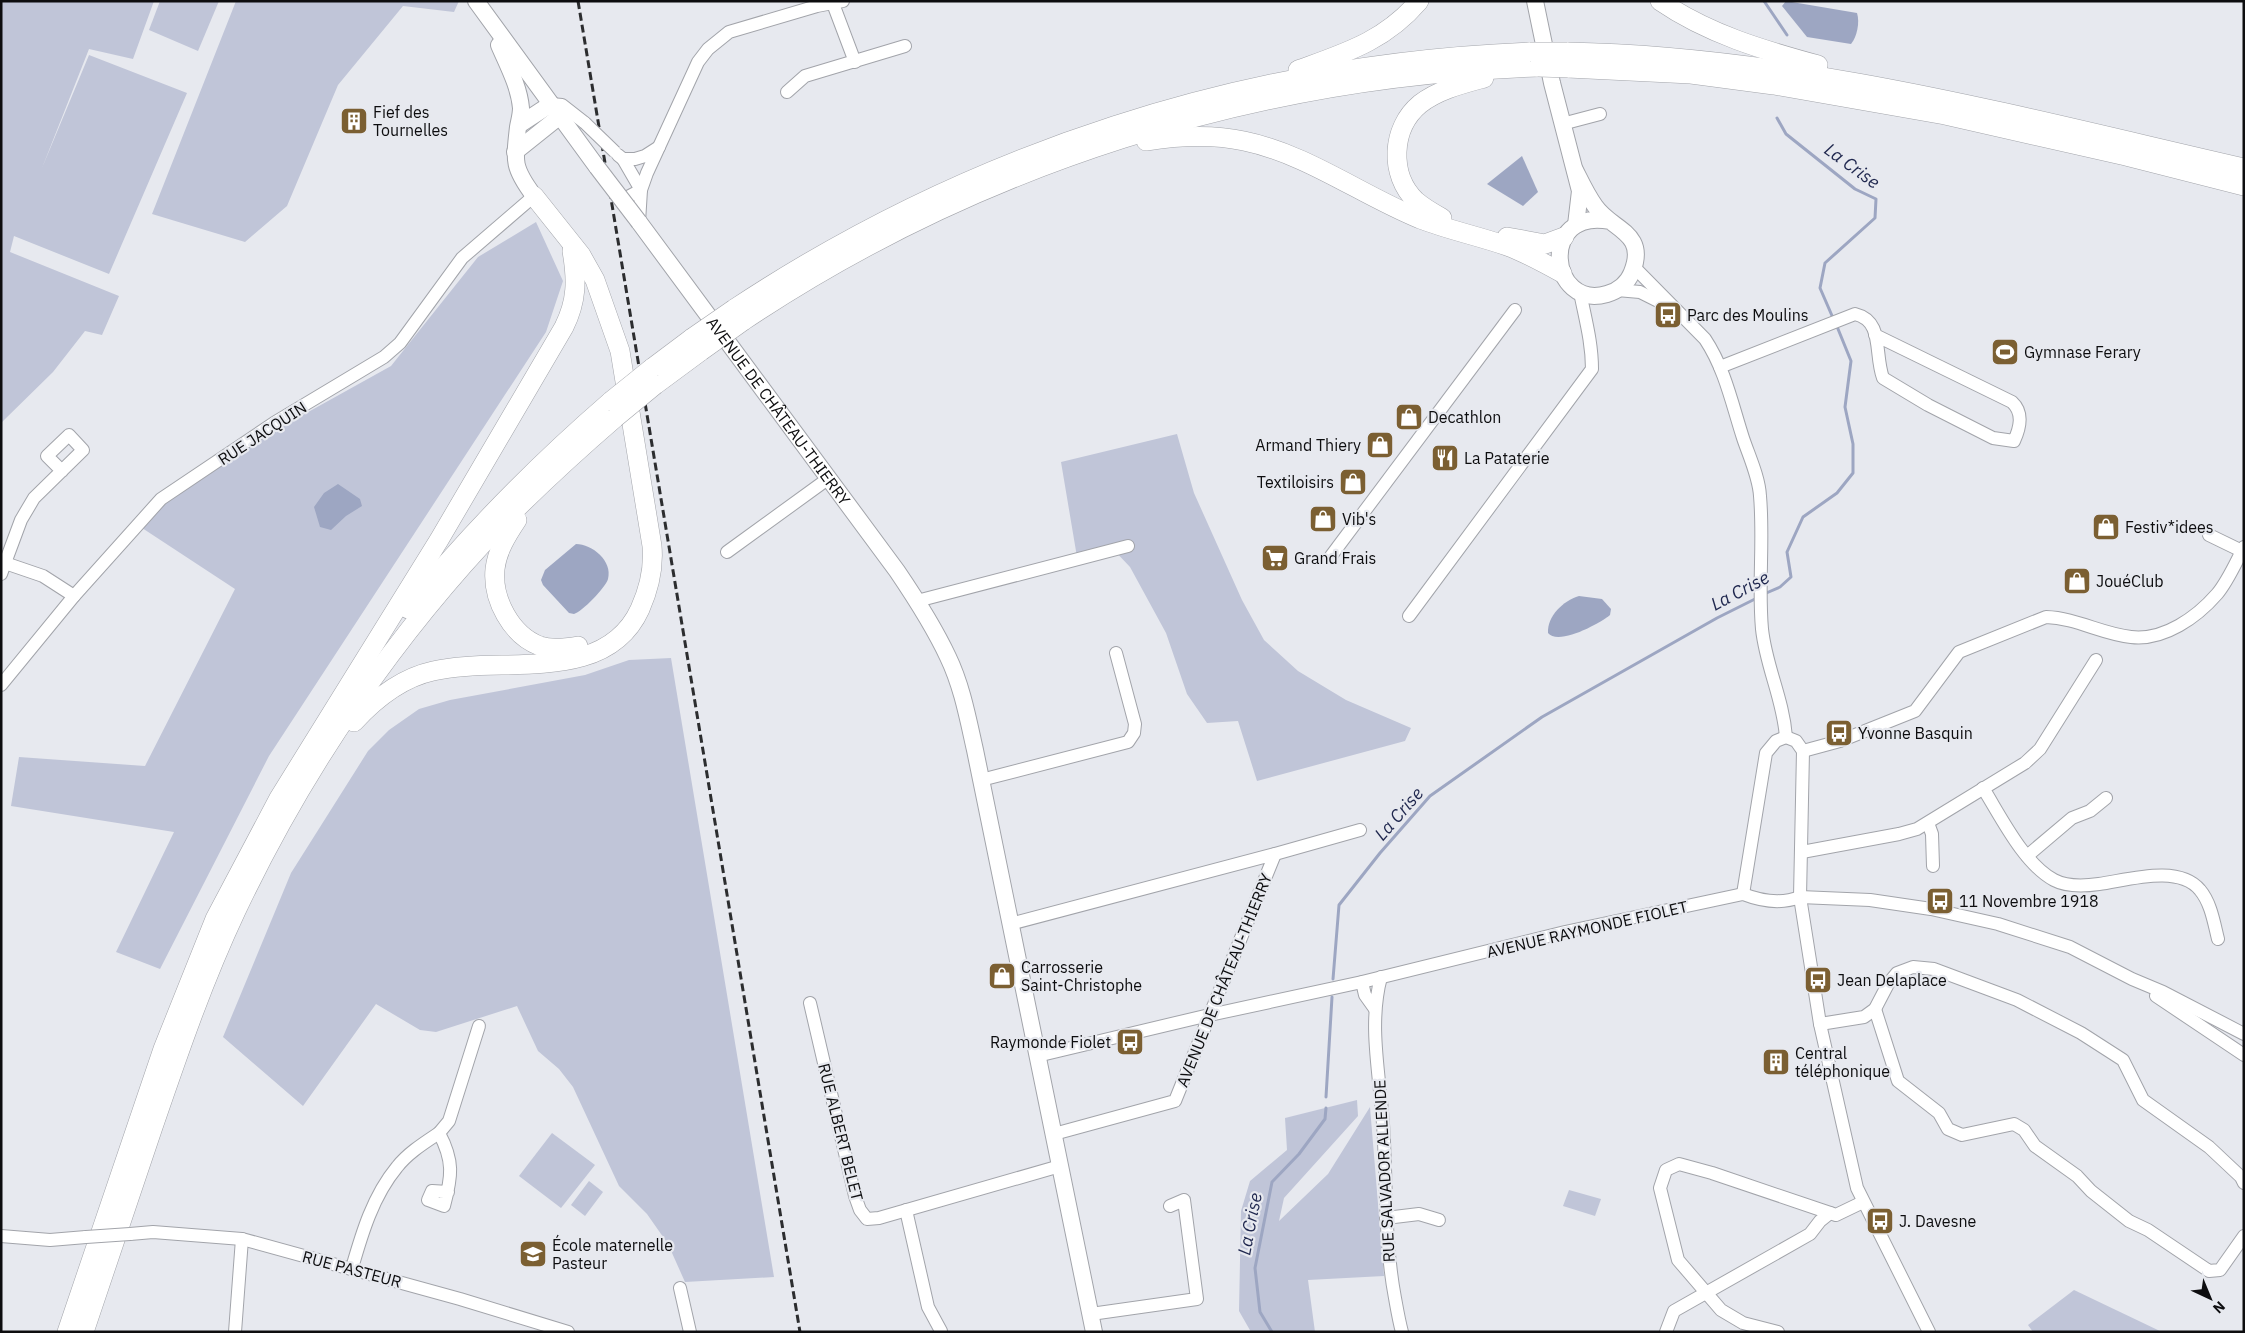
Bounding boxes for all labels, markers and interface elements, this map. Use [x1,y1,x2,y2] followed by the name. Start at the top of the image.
[373,102,448,140] place label: Fief des Tournelles
[339,106,369,136] building icon: Fief des Tournelles
[1820,138,1885,193] water label: La Crise
[1653,300,1683,330] bus stop icon: Parc des Moulins
[1687,305,1809,325] place label: Parc des Moulins
[703,313,855,509] street label: AVENUE DE CHÂTEAU-THIERRY
[1990,337,2020,367] sports icon: Gymnase Ferary
[2024,342,2141,362] place label: Gymnase Ferary
[214,397,310,469] street label: RUE JACQUIN
[1394,402,1424,432] shop icon: Decathlon
[1428,407,1501,427] place label: Decathlon
[1365,430,1395,460] shop icon: Armand Thiery
[1255,435,1361,455] place label: Armand Thiery
[1430,443,1460,473] restaurant icon: La Pataterie
[1464,448,1550,468] place label: La Pataterie
[1338,467,1368,497] shop icon: Textiloisirs
[1257,472,1334,492] place label: Textiloisirs
[1308,504,1338,534] shop icon: Vib's
[1342,509,1376,529] place label: Vib's
[2091,512,2121,542] shop icon: Festiv*idees
[2125,517,2214,537] place label: Festiv*idees
[1260,543,1290,573] supermarket icon: Grand Frais
[1294,548,1376,568] place label: Grand Frais
[1707,566,1773,616] water label: La Crise
[2062,566,2092,596] shop icon: JouéClub
[2096,571,2164,591] place label: JouéClub
[1824,718,1854,748] bus stop icon: Yvonne Basquin
[1858,723,1973,743] place label: Yvonne Basquin
[1369,782,1428,845] water label: La Crise
[1172,870,1276,1090] street label: AVENUE DE CHÂTEAU-THIERRY
[1925,886,1955,916] bus stop icon: 11 Novembre 1918
[1959,891,2099,911] place label: 11 Novembre 1918
[1485,896,1689,962] street label: AVENUE RAYMONDE FIOLET
[1021,957,1142,995] place label: Carrosserie Saint-Christophe
[987,961,1017,991] shop icon: Carrosserie Saint-Christophe
[1803,965,1833,995] bus stop icon: Jean Delaplace
[1837,970,1947,990] place label: Jean Delaplace
[1115,1027,1145,1057] bus stop icon: Raymonde Fiolet
[990,1032,1111,1052] place label: Raymonde Fiolet
[1795,1043,1890,1081] place label: Central téléphonique
[1761,1047,1791,1077] building icon: Central téléphonique
[814,1061,868,1203] street label: RUE ALBERT BELET
[1369,1079,1399,1263] street label: RUE SALVADOR ALLENDE
[1232,1191,1267,1257] water label: La Crise
[1865,1206,1895,1236] bus stop icon: J. Davesne
[1899,1211,1977,1231] place label: J. Davesne
[552,1234,673,1273] place label: École maternelle Pasteur
[518,1239,548,1269] school or university icon: École maternelle Pasteur
[300,1246,404,1292] street label: RUE PASTEUR
[2185,1273,2235,1323] north arrow
[2209,1297,2229,1317] text: N

